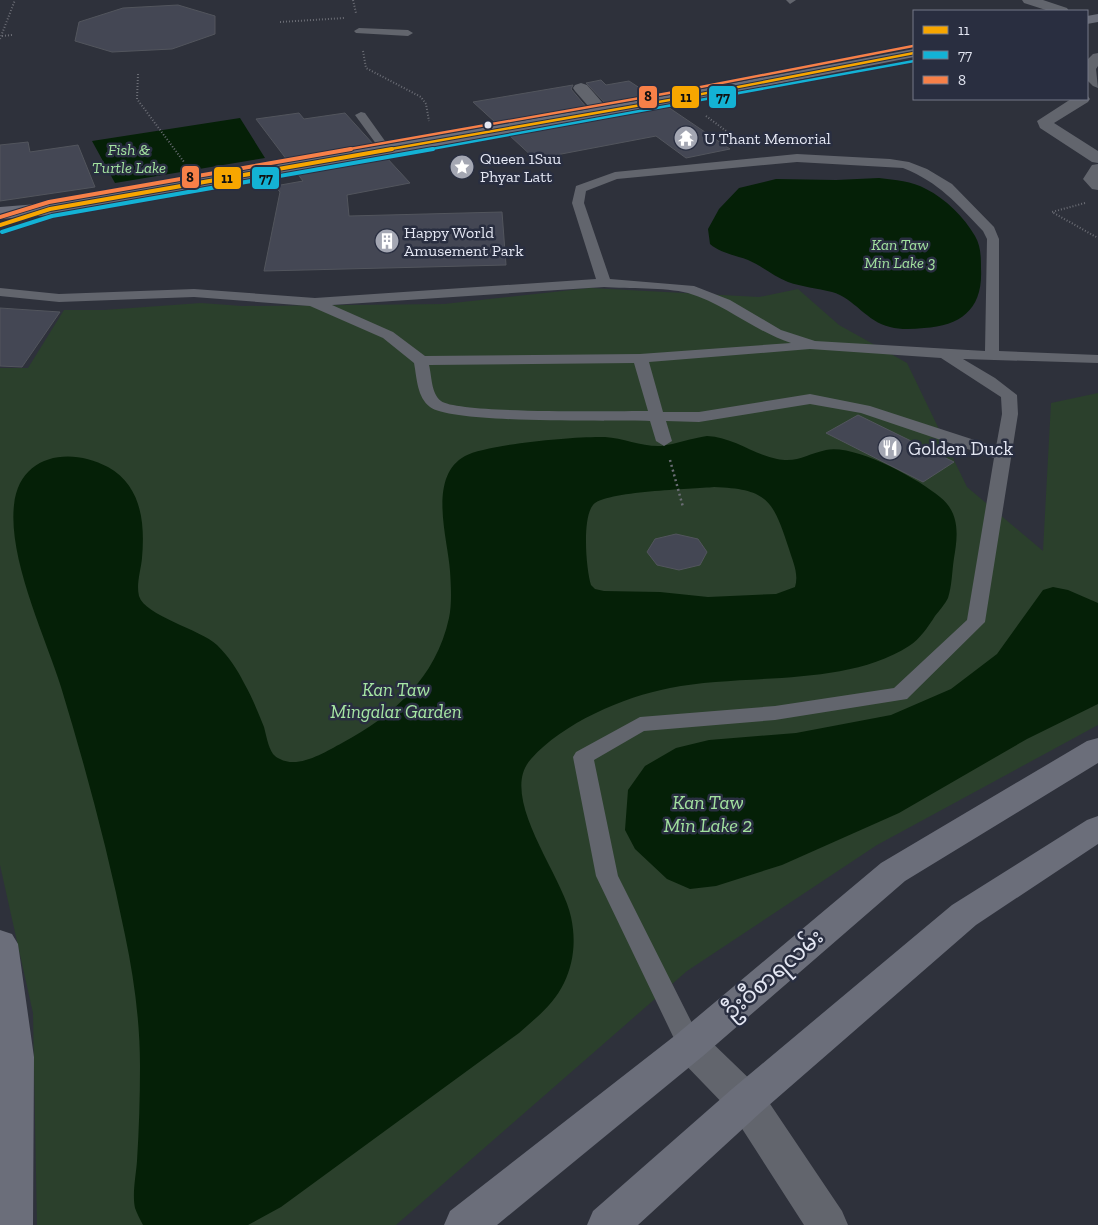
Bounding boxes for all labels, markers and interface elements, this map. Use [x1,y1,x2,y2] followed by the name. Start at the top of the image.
[913,10,1088,100] legend
[958,21,970,39] text: 11
[958,46,972,64] text: 77
[958,71,966,89] text: 8
[638,85,658,109] line badge: 8
[671,85,700,109] line badge: 11
[708,85,737,109] line badge: 77
[644,88,652,105] text: 8
[680,89,692,106] text: 11
[716,89,730,106] text: 77
[483,120,493,130] unlabelled marker
[673,125,699,151] temple icon: U Thant Memorial
[704,129,831,148] place label: U Thant Memorial
[92,140,166,177] water label: Fish & Turtle Lake
[480,149,561,186] place label: Queen 1Suu Phyar Latt
[449,154,475,180] place icon: Queen 1Suu Phyar Latt
[181,165,200,189] line badge: 8
[213,166,242,190] line badge: 11
[251,166,280,190] line badge: 77
[186,169,194,186] text: 8
[221,170,233,187] text: 11
[259,170,273,187] text: 77
[404,223,524,260] place label: Happy World Amusement Park
[374,228,400,254] building icon: Happy World Amusement Park
[864,235,936,272] water label: Kan Taw Min Lake 3
[877,435,903,461] restaurant icon: Golden Duck
[908,437,1013,460] place label: Golden Duck
[330,678,462,723] park label: Kan Taw Mingalar Garden
[663,790,753,837] water label: Kan Taw Min Lake 2
[716,922,831,1028] street label: ဦးဝီစာရလမ်း

